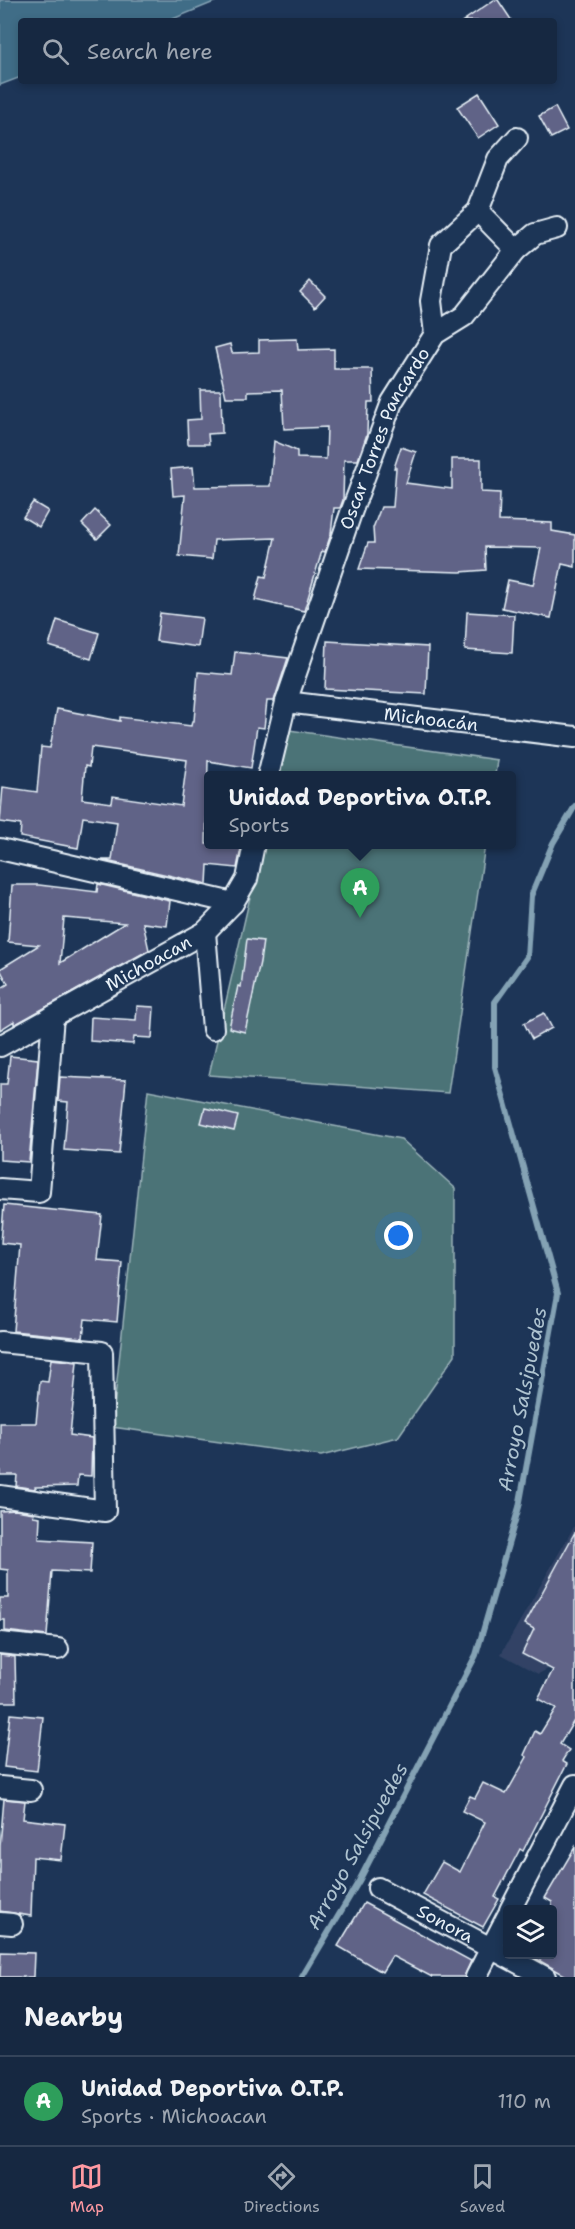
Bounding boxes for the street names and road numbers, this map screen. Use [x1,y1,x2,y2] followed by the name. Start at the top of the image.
[334,343,435,533] street label: Oscar Torres Pancardo
[382,702,479,737] street label: Michoacán
[101,930,196,997] street label: Michoacan
[413,1899,478,1949] street label: Sonora

